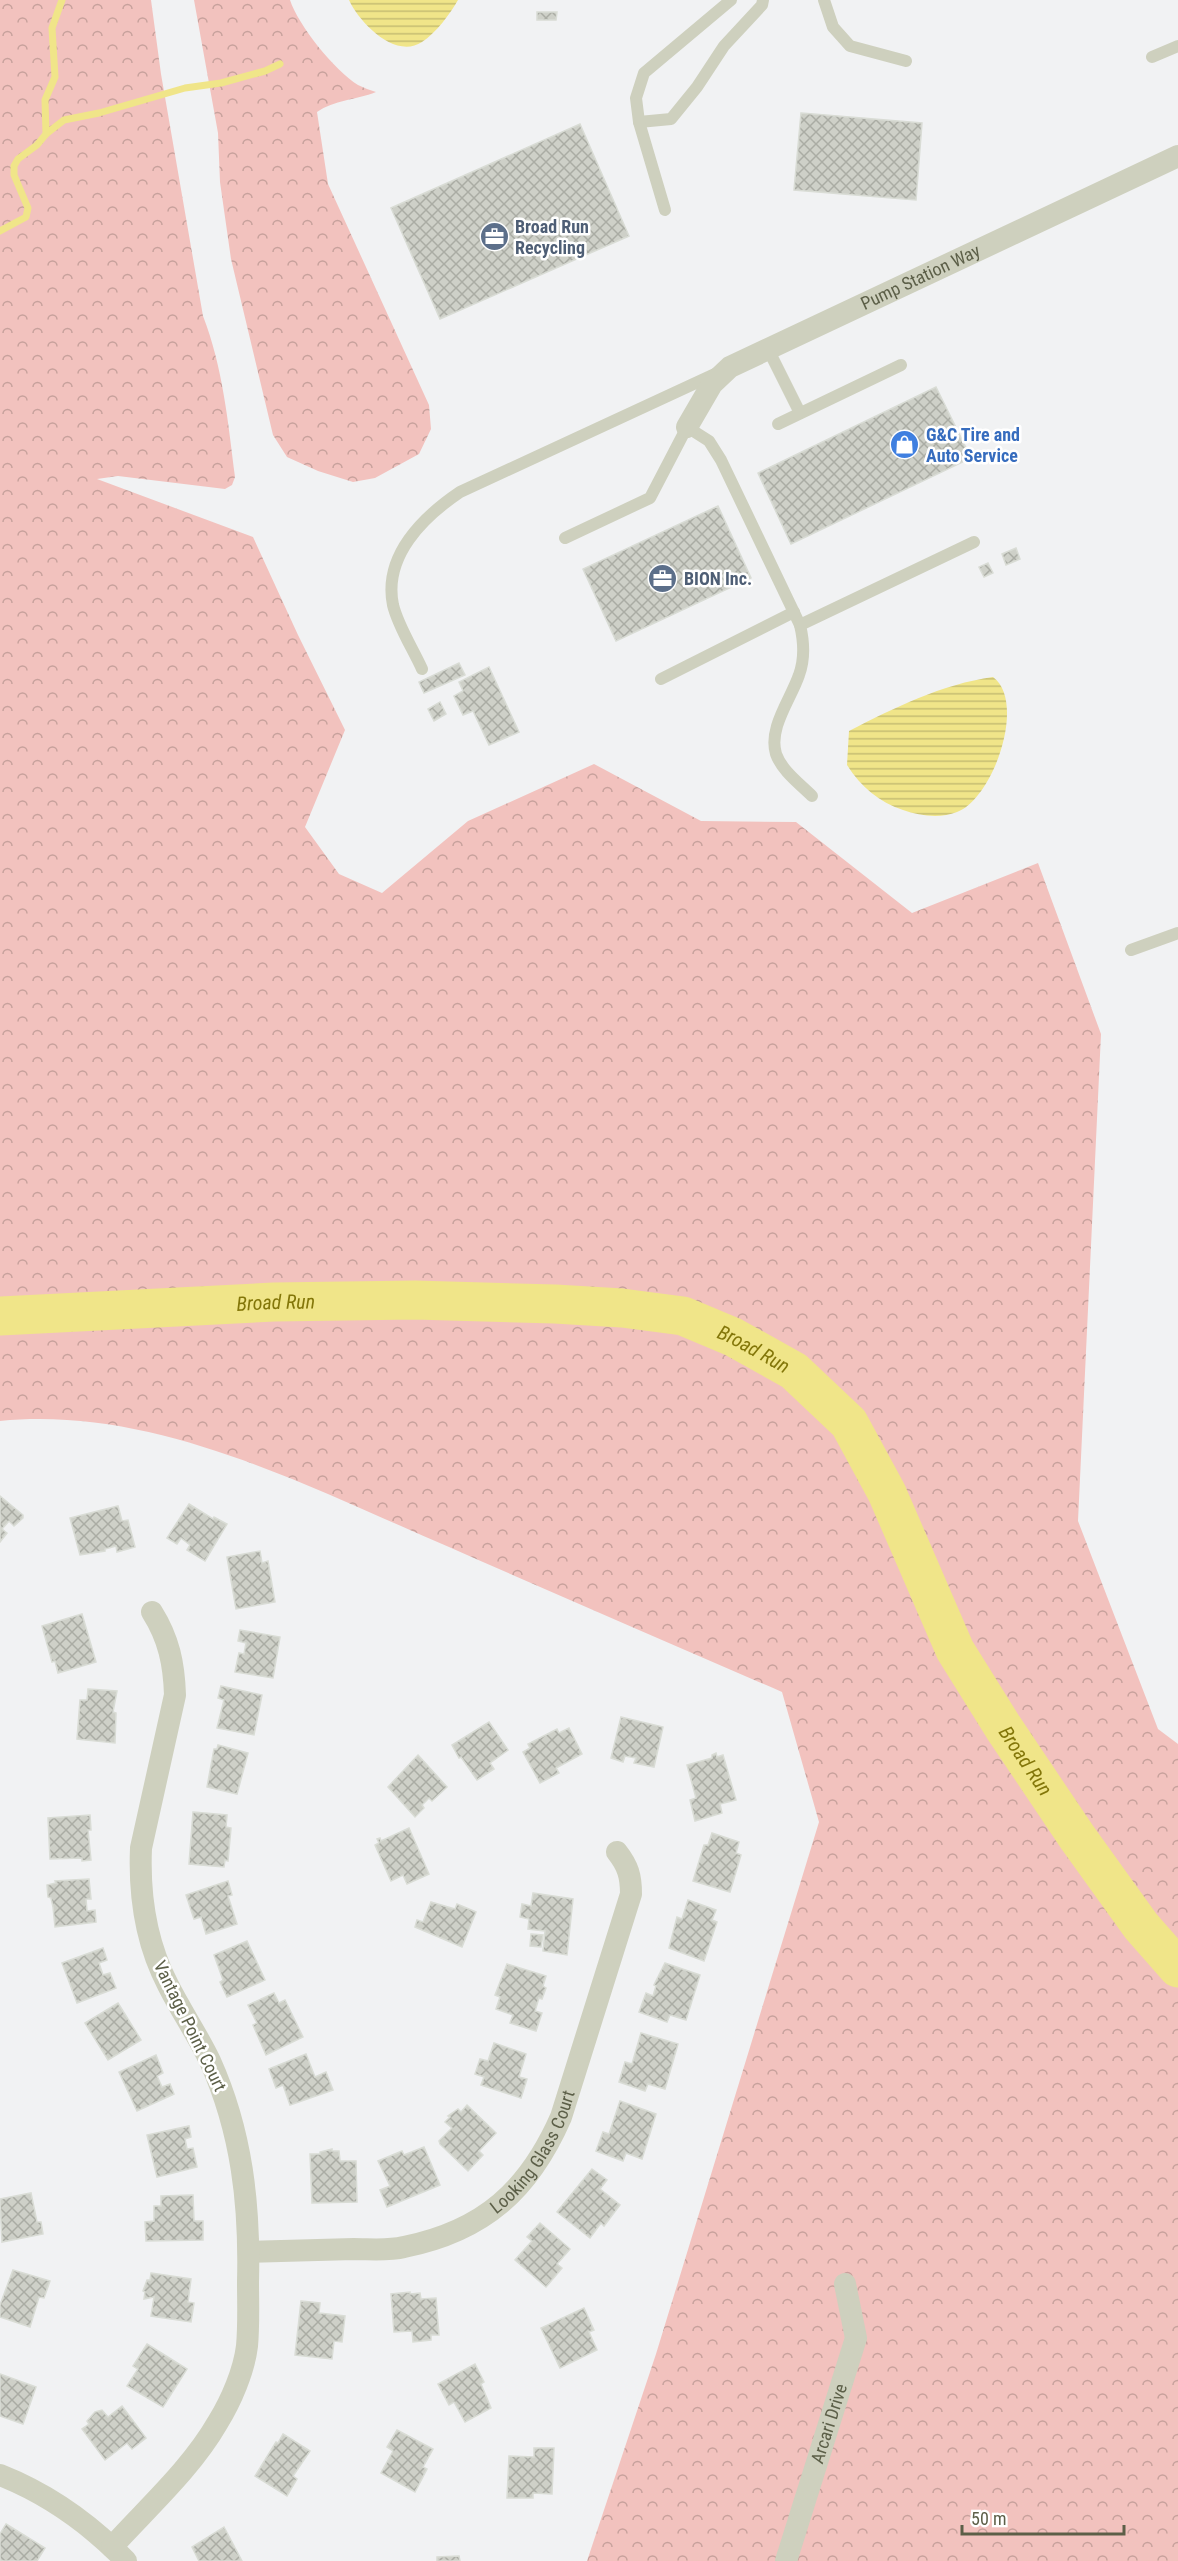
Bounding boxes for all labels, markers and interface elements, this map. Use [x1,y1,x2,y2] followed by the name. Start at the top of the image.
[515,216,589,258] place label: Broad Run Recycling
[478,221,510,253] office icon: Broad Run Recycling
[857,240,984,314] street label: Pump Station Way
[926,424,1020,466] place label: G&C Tire and Auto Service
[889,429,921,461] shop icon: G&C Tire and Auto Service
[647,563,679,595] office icon: BION Inc.
[684,568,752,589] place label: BION Inc.
[236,1289,315,1316] water label: Broad Run
[714,1320,794,1378] water label: Broad Run
[994,1721,1058,1800] water label: Broad Run
[150,1957,231,2095] street label: Vantage Point Court
[486,2088,579,2218] street label: Looking Glass Court
[806,2381,851,2466] street label: Arcari Drive
[962,2498,1124,2536] scale bar
[971,2508,1006,2529] text: 50 m

